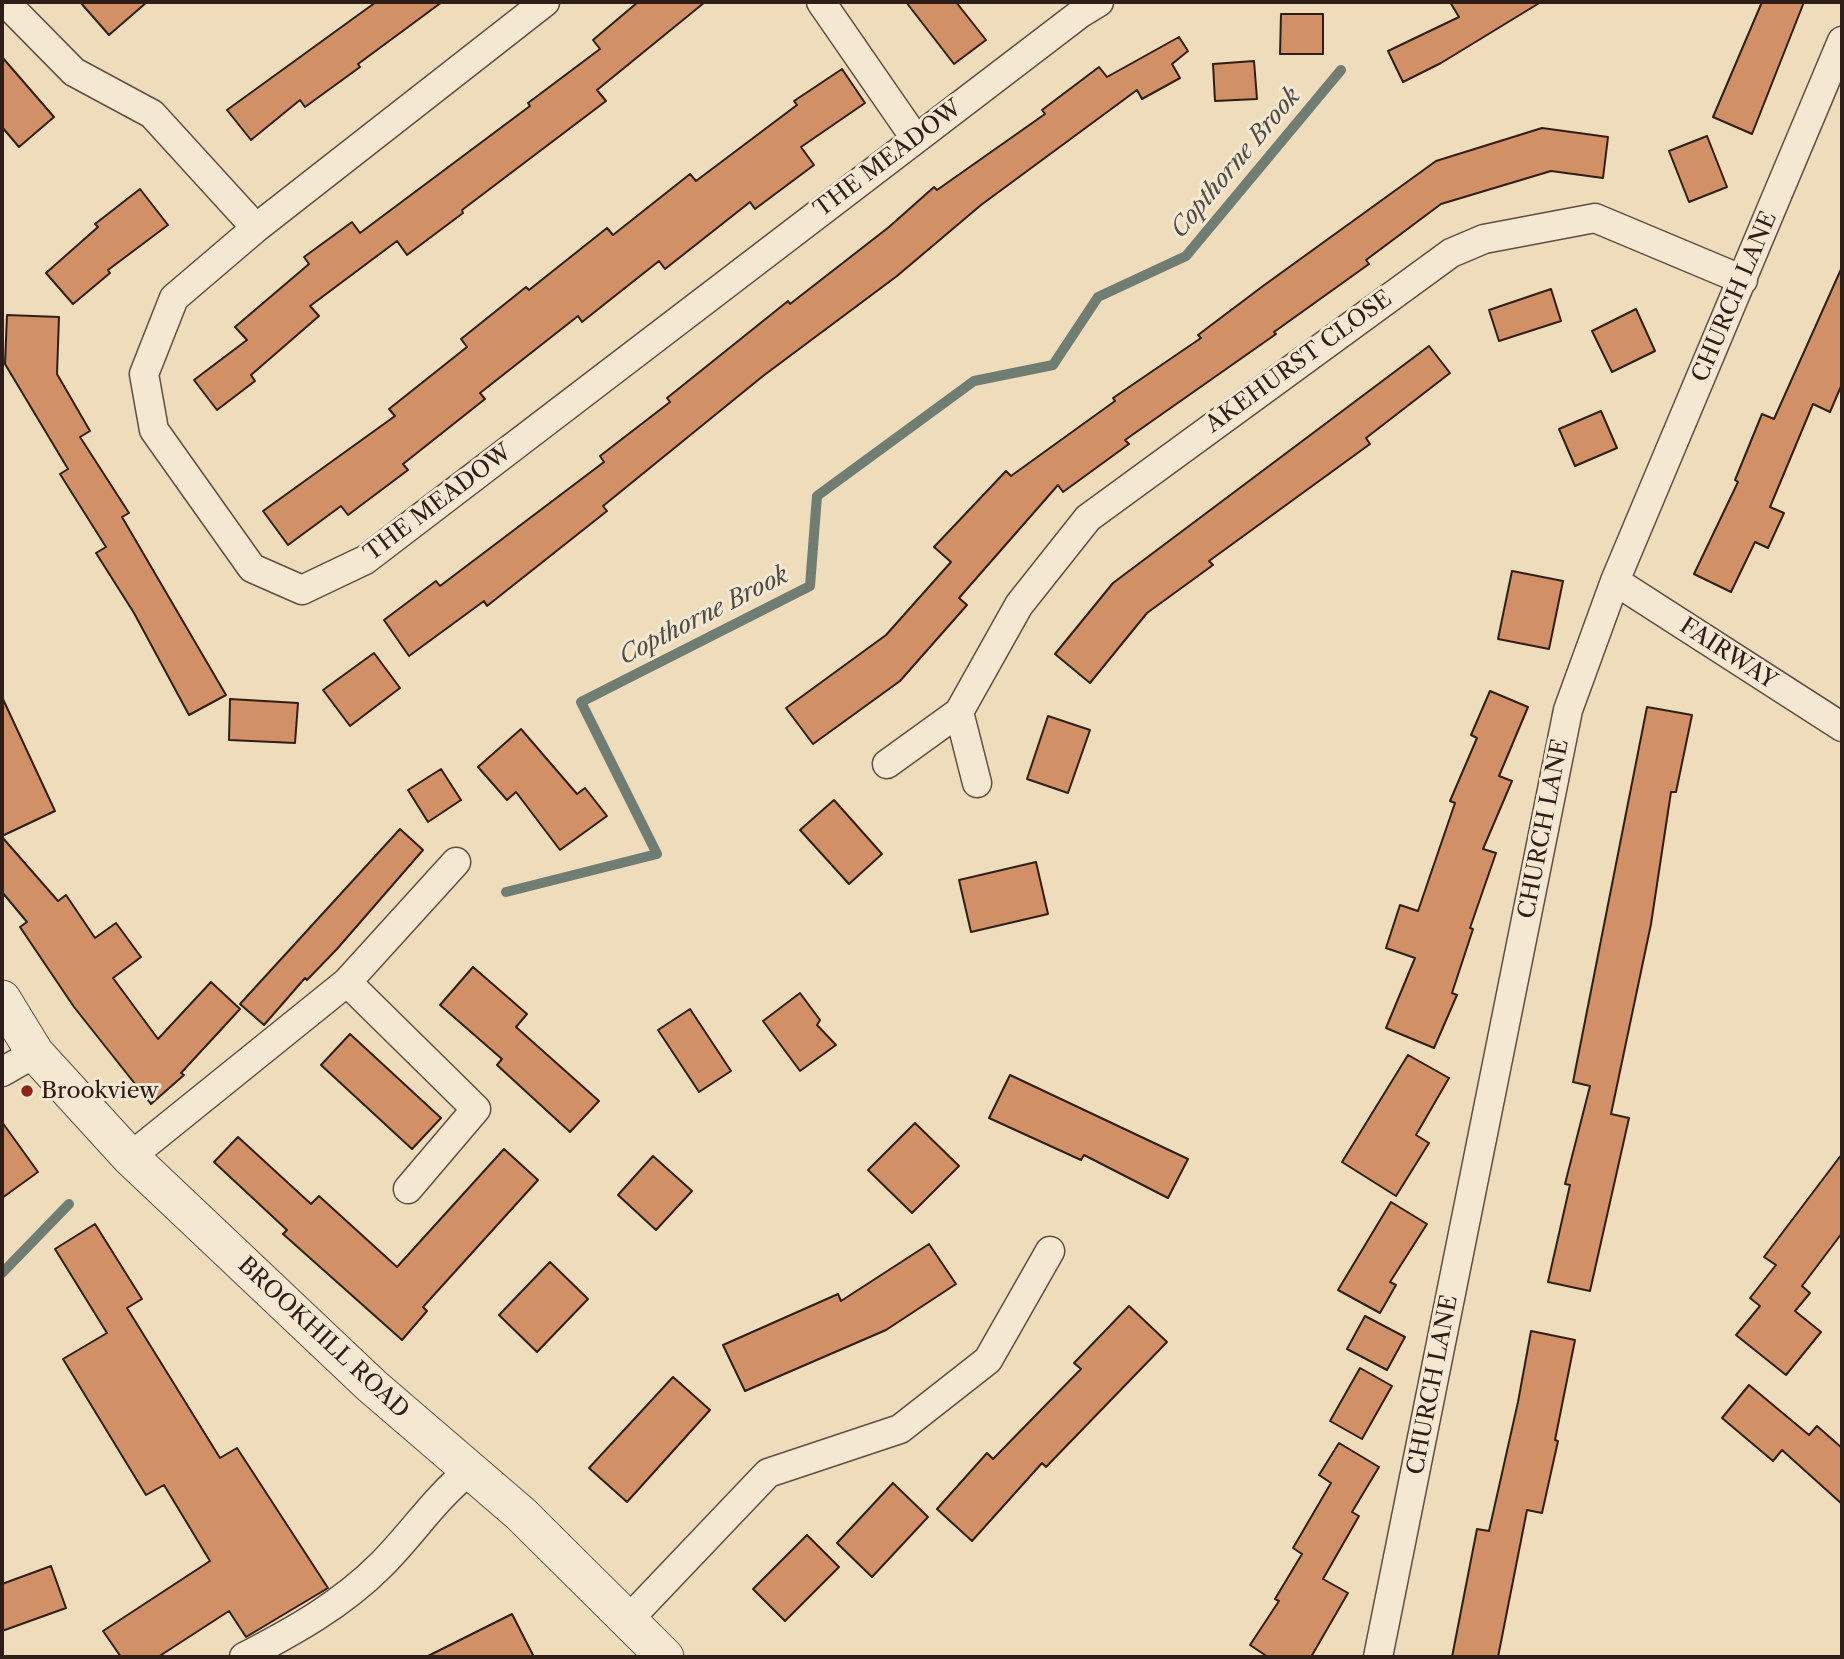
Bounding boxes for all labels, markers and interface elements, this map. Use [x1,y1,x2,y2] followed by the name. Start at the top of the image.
[1165,82,1307,244] water label: Copthorne Brook
[809,95,967,223] street label: THE MEADOW
[1687,208,1783,386] street label: CHURCH LANE
[1200,285,1398,439] street label: AKEHURST CLOSE
[359,439,517,567] street label: THE MEADOW
[615,561,793,671] water label: Copthorne Brook
[1674,612,1782,696] street label: FAIRWAY
[1513,737,1575,921] street label: CHURCH LANE
[41,1077,158,1105] place label: Brookview
[19,1083,35,1099] marker: Brookview
[232,1252,414,1424] street label: BROOKHILL ROAD
[1402,1293,1464,1477] street label: CHURCH LANE

